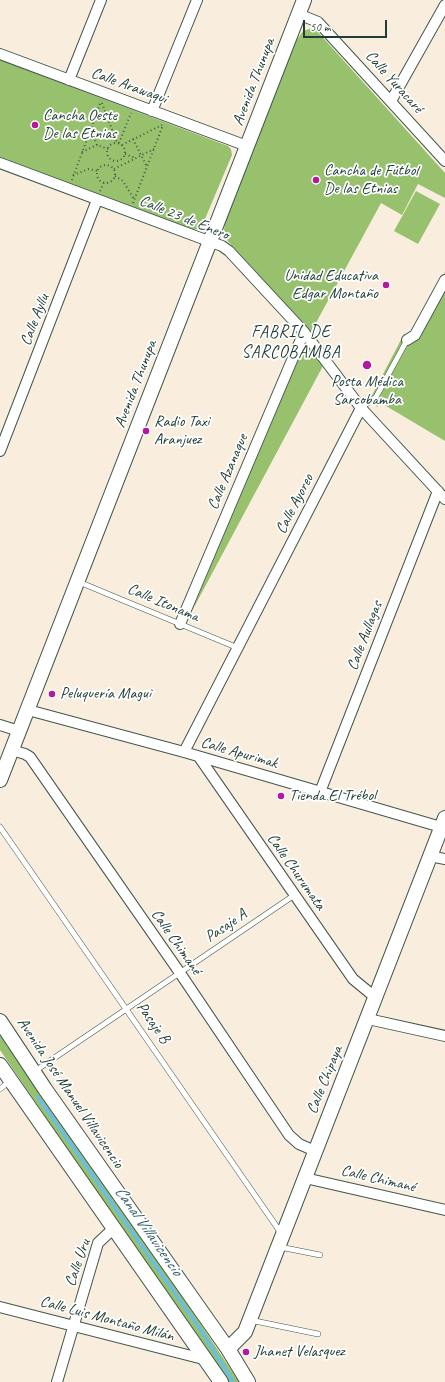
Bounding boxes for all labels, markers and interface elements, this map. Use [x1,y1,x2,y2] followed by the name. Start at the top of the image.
[305,12,389,38] scale bar
[310,19,330,35] text: 50 m
[229,36,279,128] street label: Avenida Thunupa
[361,47,427,117] street label: Calle Yuracaré
[89,63,169,109] street label: Calle Arawaqui
[43,106,117,144] place label: Cancha Oeste De las Etnias
[30,120,40,130] marker: Cancha Oeste De las Etnias
[324,161,418,199] place label: Cancha de Fútbol De las Etnias
[311,175,321,185] marker: Cancha de Fútbol De las Etnias
[136,191,232,245] street label: Calle 23 de Enero
[284,266,378,304] place label: Unidad Educativa Edgar Montaño
[381,280,391,290] marker: Unidad Educativa Edgar Montaño
[16,292,54,348] street label: Calle Ayllu
[242,323,340,363] district label: FABRIL DE SARCOBAMBA
[111,338,161,430] street label: Avenida Thunupa
[361,359,373,371] marker: Posta Médica Sarcobamba
[331,372,403,410] place label: Posta Médica Sarcobamba
[154,412,210,450] place label: Radio Taxi Aranjuez
[141,426,151,436] marker: Radio Taxi Aranjuez
[203,431,253,513] street label: Calle Azanaque
[272,471,318,537] street label: Calle Ayoreo
[124,579,202,627] street label: Calle Itonama
[343,599,387,673] street label: Calle Aullagas
[60,684,151,704] place label: Peluquería Magui
[47,689,57,699] marker: Peluquería Magui
[198,733,280,773] street label: Calle Apurimak
[289,786,376,806] place label: Tienda El Trébol
[276,791,286,801] marker: Tienda El Trébol
[262,830,330,914] street label: Calle Churumata
[202,905,250,947] street label: Pasaje A
[146,906,206,978] street label: Calle Chimané
[132,999,174,1047] street label: Pasaje B
[12,1014,128,1172] street label: Avenida José Manuel Villavicencio
[303,1043,347,1117] street label: Calle Chipaya
[339,1161,417,1197] street label: Calle Chimané
[110,1182,186,1280] water label: Canal Villavicencio
[61,1237,95,1289] street label: Calle Uru
[38,1292,176,1346] street label: Calle Luis Montaño Milán
[254,1342,345,1362] place label: Jhanet Velasquez
[241,1347,251,1357] marker: Jhanet Velasquez

